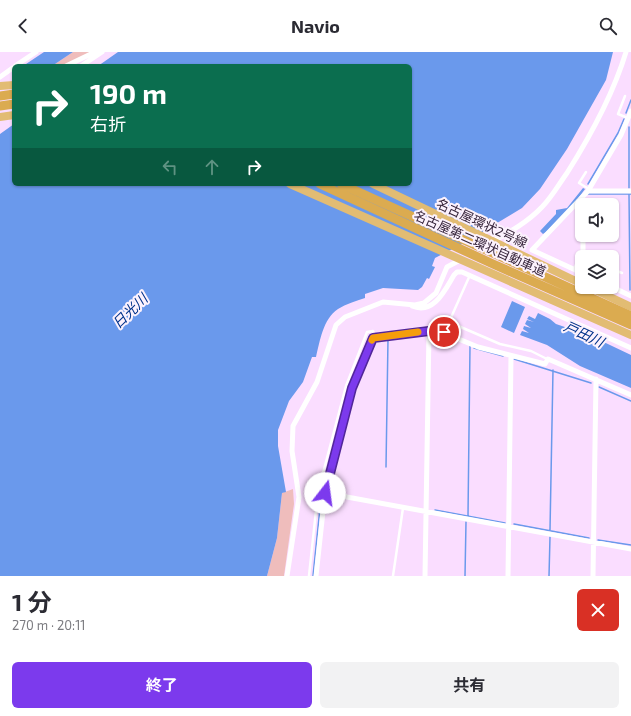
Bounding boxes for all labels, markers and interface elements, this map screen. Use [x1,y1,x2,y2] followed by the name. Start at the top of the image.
[12,15,34,37] icon: back
[291,15,340,37] text: Navio
[597,15,619,37] icon: search
[90,76,167,110] text: 190 m
[24,80,76,132] icon: right
[90,113,126,135] text: 右折
[159,156,181,178] icon: left
[201,156,223,178] icon: ahead
[243,156,265,178] icon: right
[434,195,530,251] street label: 名古屋環状2号線
[575,198,619,294] map controls
[575,198,619,242] button: sound
[411,207,549,279] street label: 名古屋第二環状自動車道
[575,250,619,294] button: layers
[109,289,152,331] water label: 日光川
[427,315,461,349] pin
[562,317,609,351] water label: 戸田川
[433,321,455,343] icon: arrive
[304,472,346,514] position arrow
[12,587,52,616] text: 1 分
[577,589,619,631] button: close
[12,617,86,633] text: 270 m · 20:11
[12,662,312,708] button: 終了
[320,662,619,708] button: 共有

